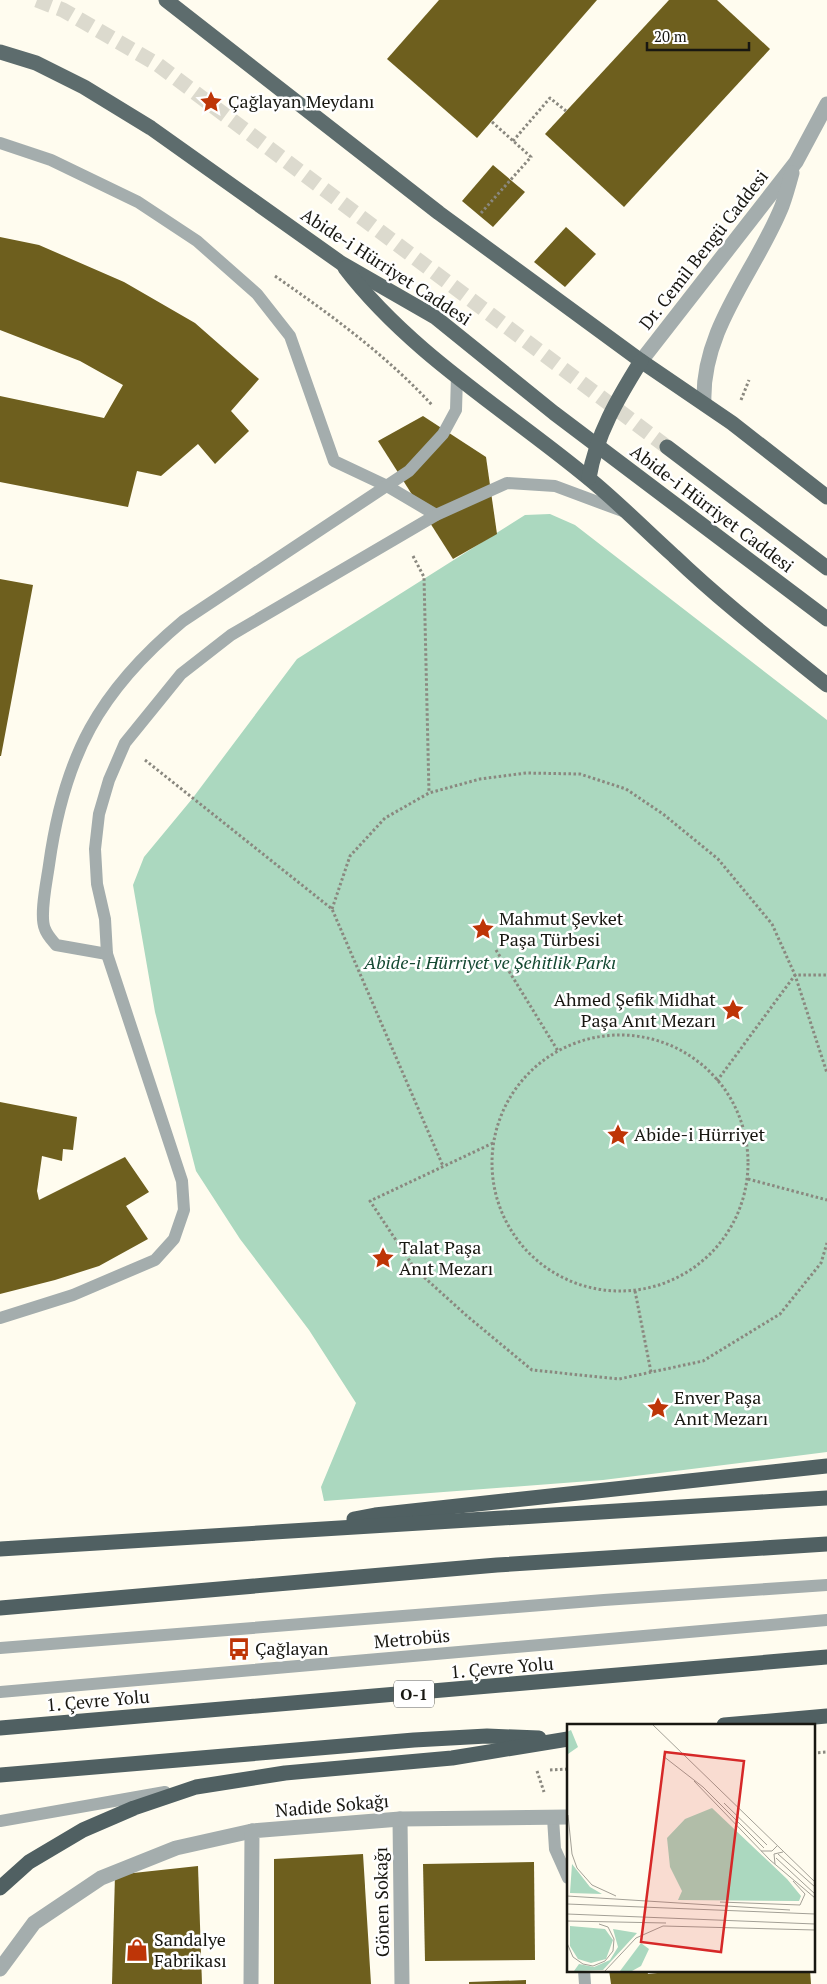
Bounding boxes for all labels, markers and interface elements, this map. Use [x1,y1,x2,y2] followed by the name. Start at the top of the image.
[647,20,750,52] scale bar
[654,26,687,46] text: 20 m
[198,89,224,115] place icon: Çağlayan Meydanı
[228,89,375,113] place label: Çağlayan Meydanı
[633,165,773,334] street label: Dr. Cemil Bengü Caddesi
[297,202,476,330] street label: Abide-i Hürriyet Caddesi
[626,439,799,578] street label: Abide-i Hürriyet Caddesi
[499,906,624,951] place label: Mahmut Şevket Paşa Türbesi
[470,916,496,942] place icon: Mahmut Şevket Paşa Türbesi
[363,950,616,974] park label: Abide-i Hürriyet ve Şehitlik Parkı
[554,987,716,1032] place label: Ahmed Şefik Midhat Paşa Anıt Mezarı
[720,997,746,1023] place icon: Ahmed Şefik Midhat Paşa Anıt Mezarı
[605,1122,631,1148] place icon: Abide-i Hürriyet
[634,1122,766,1146] place label: Abide-i Hürriyet
[399,1235,493,1280] place label: Talat Paşa Anıt Mezarı
[370,1245,396,1271] place icon: Talat Paşa Anıt Mezarı
[674,1385,768,1430] place label: Enver Paşa Anıt Mezarı
[645,1395,671,1421] place icon: Enver Paşa Anıt Mezarı
[373,1623,451,1653] street label: Metrobüs
[226,1636,252,1662] bus stop icon: Çağlayan
[255,1636,329,1660] place label: Çağlayan
[449,1651,554,1683] street label: 1. Çevre Yolu
[394,1680,434,1708] road number: O-1
[45,1684,150,1716] street label: 1. Çevre Yolu
[567,1724,814,1972] inset map
[274,1788,390,1822] street label: Nadide Sokağı
[368,1847,394,1957] street label: Gönen Sokağı
[154,1927,227,1972] place label: Sandalye Fabrikası
[124,1937,150,1963] shop icon: Sandalye Fabrikası

